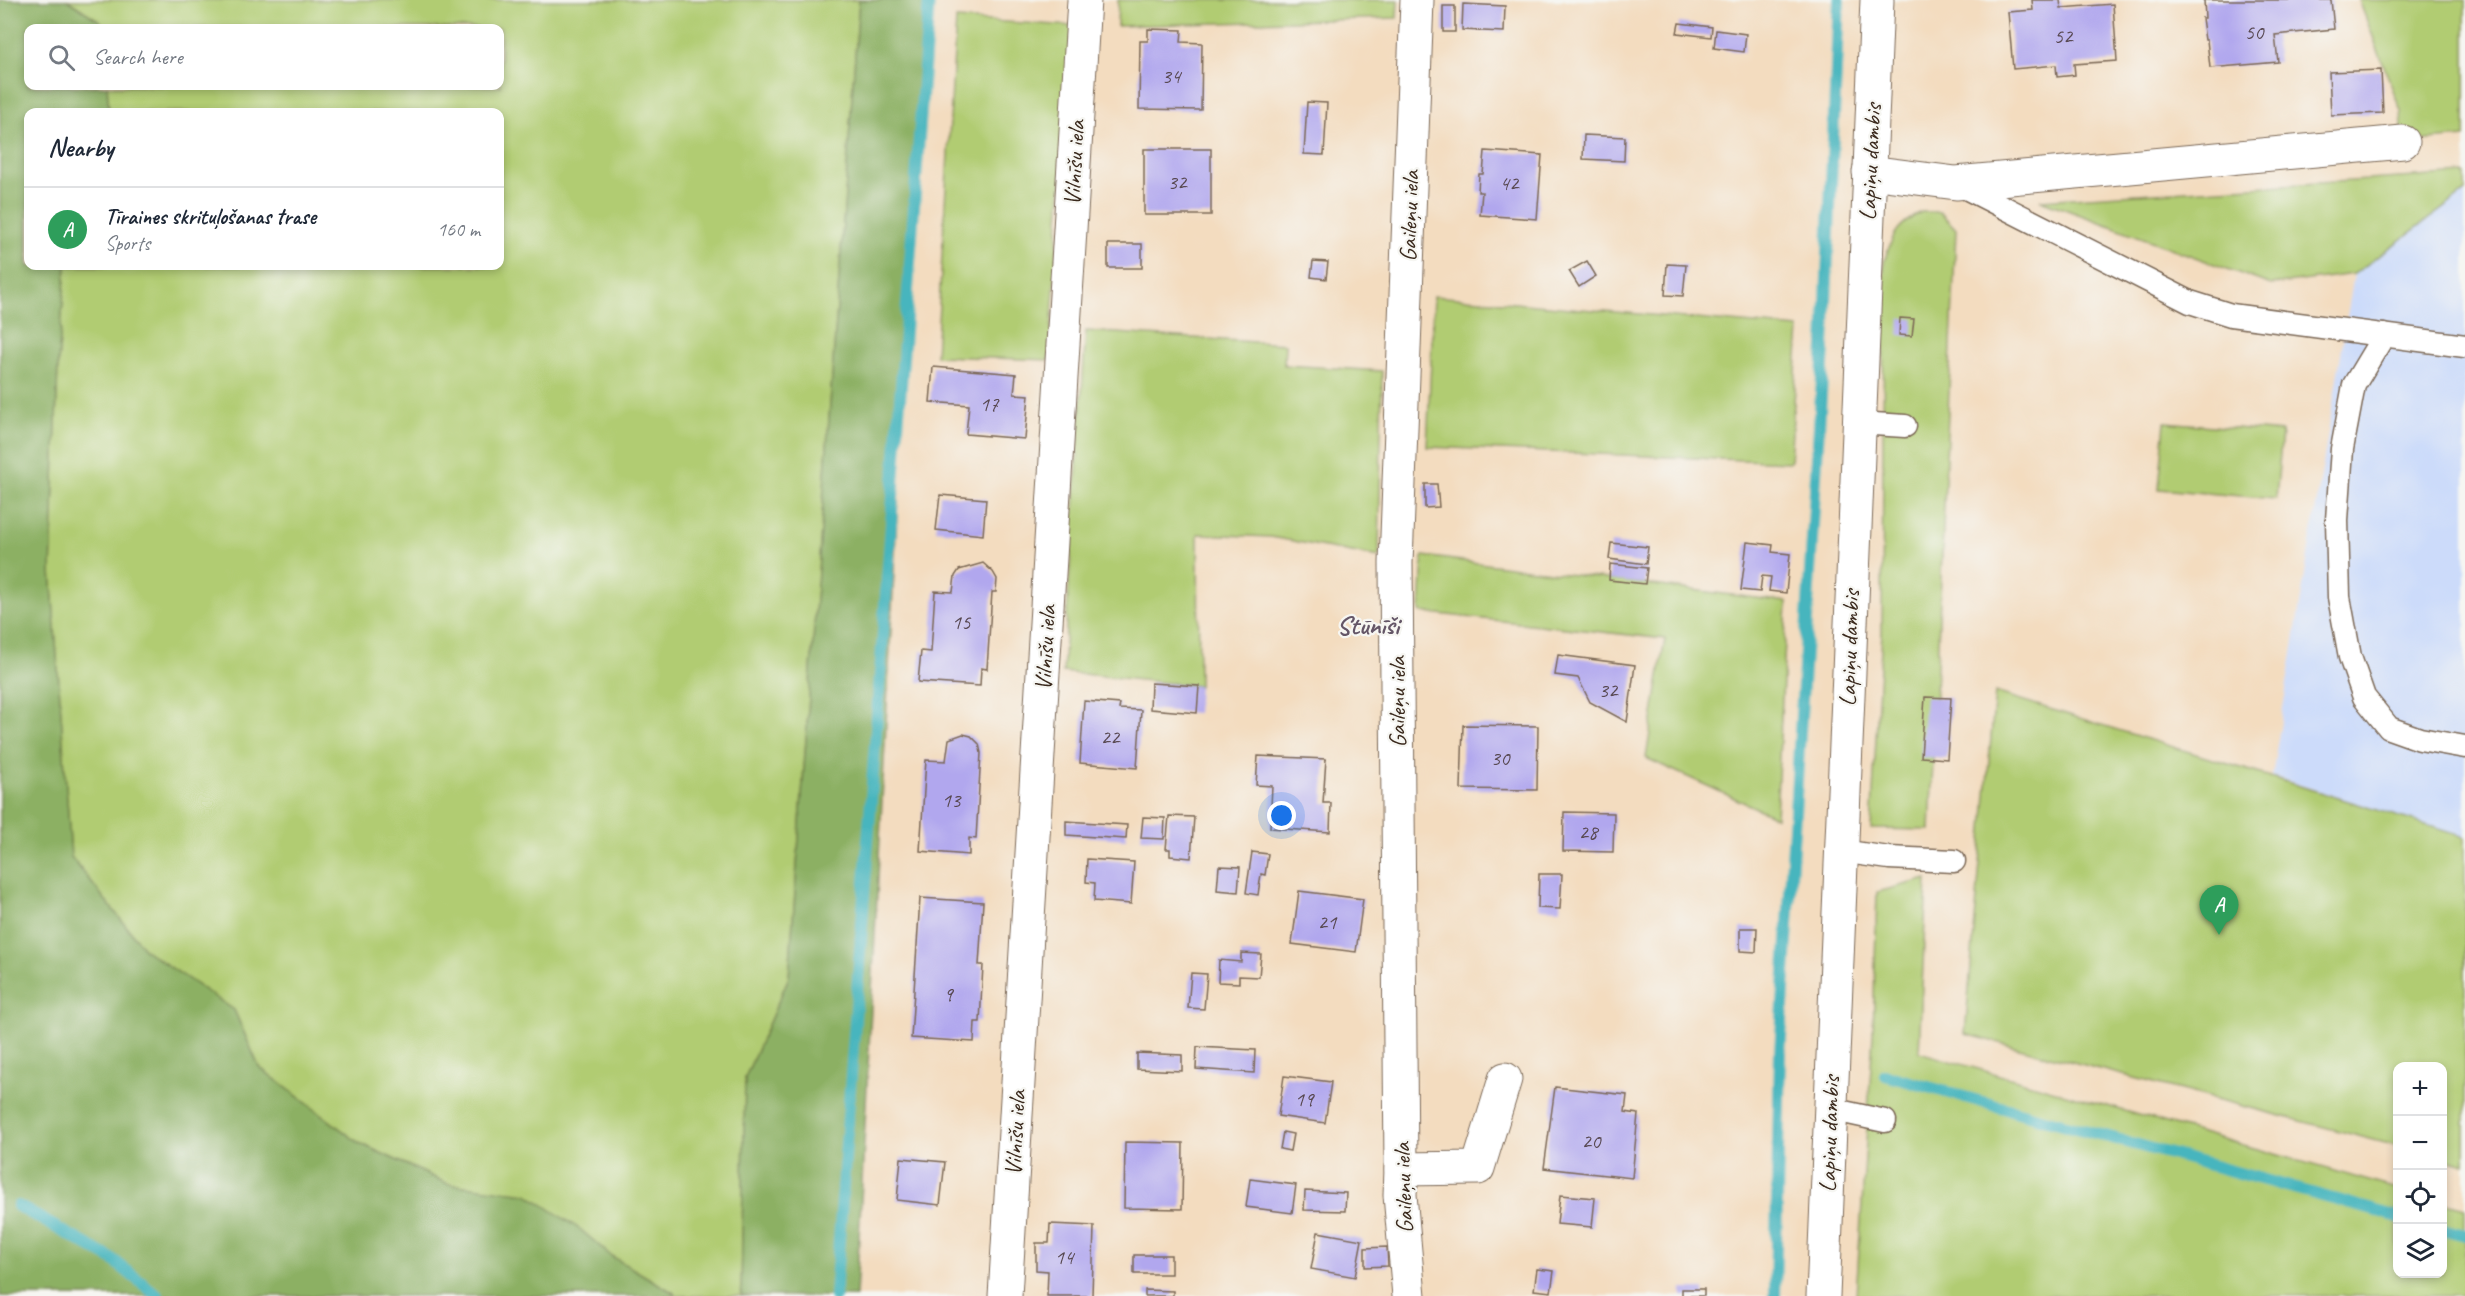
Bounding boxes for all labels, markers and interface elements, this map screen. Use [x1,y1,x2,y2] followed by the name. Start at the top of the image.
[2245,19,2265,45] house number: 50
[2054,23,2074,49] house number: 52
[24,24,504,90] search box
[45,41,78,74] icon: search
[93,43,183,71] text: Search here
[1162,63,1183,89] house number: 34
[1852,100,1888,221] street label: Lapiņu dambis
[1057,118,1091,206] street label: Vilnīšu iela
[48,131,113,164] text: Nearby
[1168,169,1188,195] house number: 32
[1392,169,1426,262] street label: Gaileņu iela
[1500,170,1520,196] house number: 42
[105,203,316,231] text: Tīraines skrituļošanas trase
[62,217,73,242] text: A
[437,217,480,242] text: 160 m
[105,231,150,256] text: Sports
[980,391,1000,417] house number: 17
[1832,586,1866,707] street label: Lapiņu dambis
[1028,603,1062,691] street label: Vilnīšu iela
[952,609,972,635] house number: 15
[1337,609,1403,642] district label: Stūnīši
[1382,655,1412,747] street label: Gaileņu iela
[1599,677,1619,703] house number: 32
[1101,724,1121,750] house number: 22
[1491,745,1511,771] house number: 30
[942,787,962,813] house number: 13
[1267,801,1296,830] your location
[1579,819,1600,845] house number: 28
[2200,886,2238,935] pin: A
[1318,909,1338,935] house number: 21
[943,981,954,1007] house number: 9
[2393,1062,2447,1278] map controls
[2393,1062,2447,1116] button: +
[1812,1072,1846,1193] street label: Lapiņu dambis
[1295,1086,1315,1112] house number: 19
[998,1088,1032,1176] street label: Vilnīšu iela
[2393,1116,2447,1170] button: −
[1582,1128,1602,1154] house number: 20
[1386,1141,1420,1234] street label: Gaileņu iela
[2393,1170,2447,1224] button: locate
[2393,1224,2447,1278] button: layers
[1055,1244,1076,1270] house number: 14

